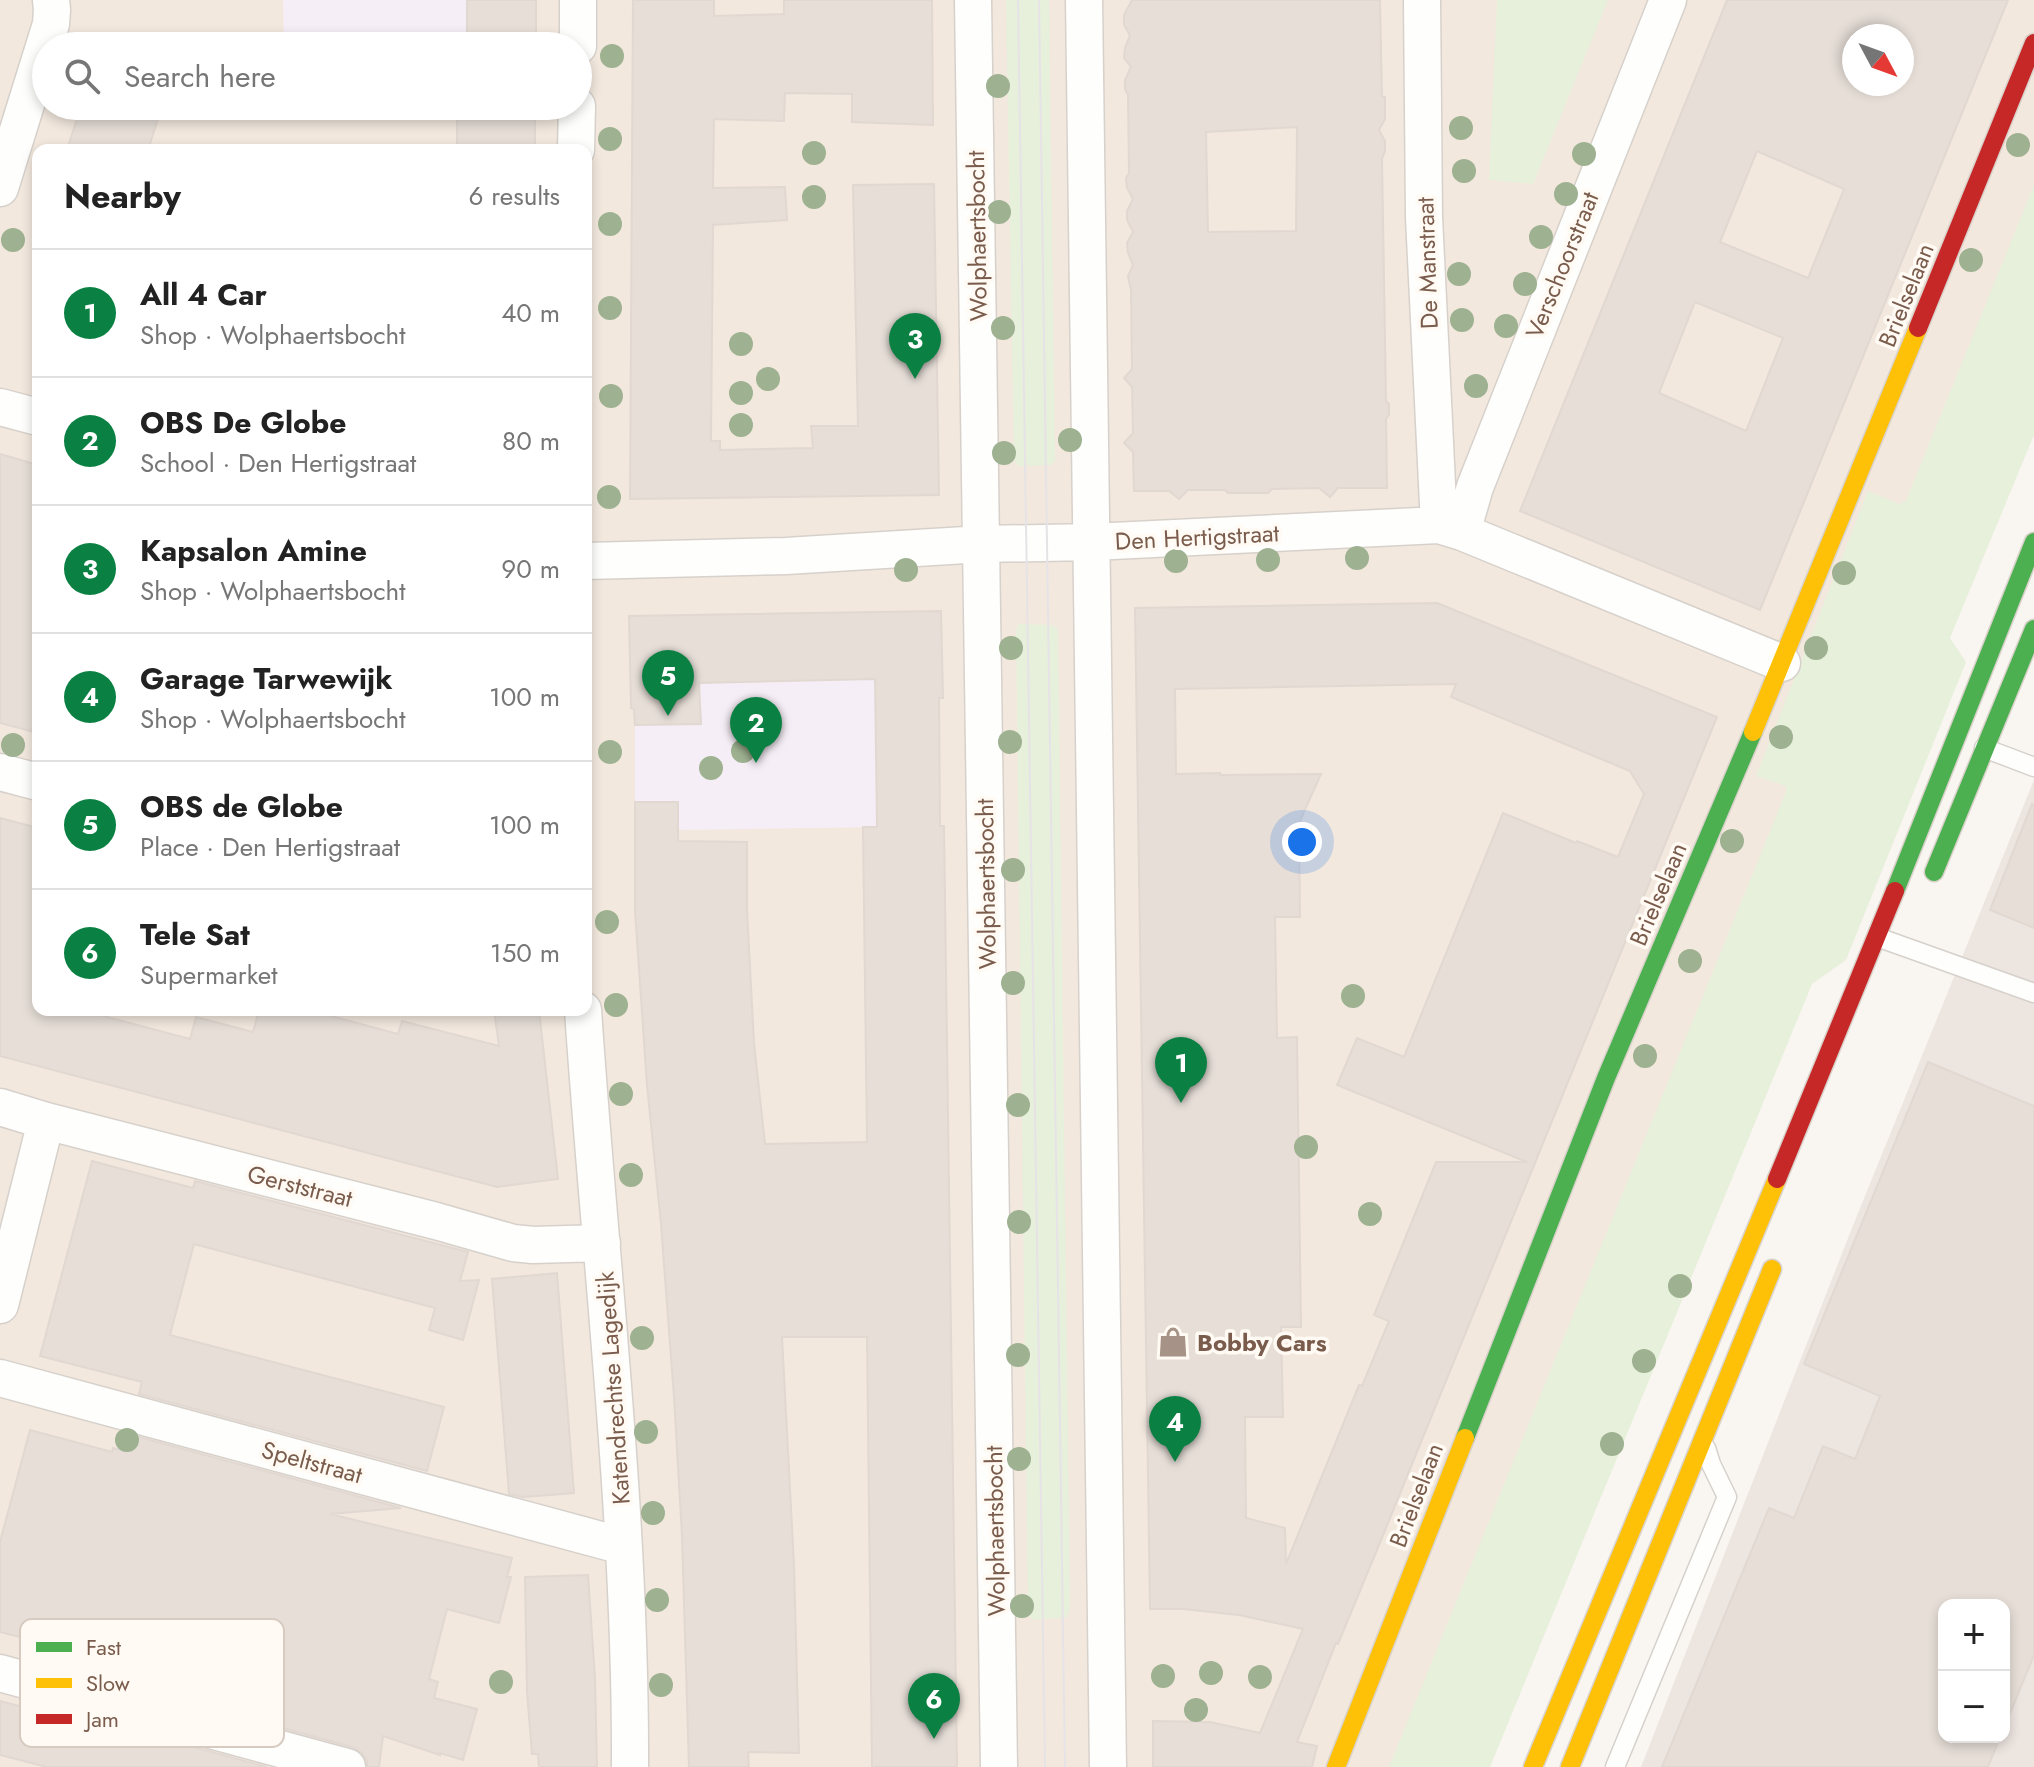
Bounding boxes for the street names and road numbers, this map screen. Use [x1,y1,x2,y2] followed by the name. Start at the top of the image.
[958,150,996,322] street label: Wolphaertsbocht
[1517,186,1607,344] street label: Verschoorstraat
[1407,196,1447,330] street label: De Manstraat
[1869,238,1943,352] street label: Brielselaan
[1114,515,1280,559] street label: Den Hertigstraat
[967,798,1005,970] street label: Wolphaertsbocht
[1621,837,1695,951] street label: Brielselaan
[244,1156,356,1216] street label: Gerststraat
[587,1270,639,1506] street label: Katendrechtse Lagedijk
[258,1432,366,1492] street label: Speltstraat
[1380,1438,1452,1552] street label: Brielselaan
[976,1445,1014,1617] street label: Wolphaertsbocht

